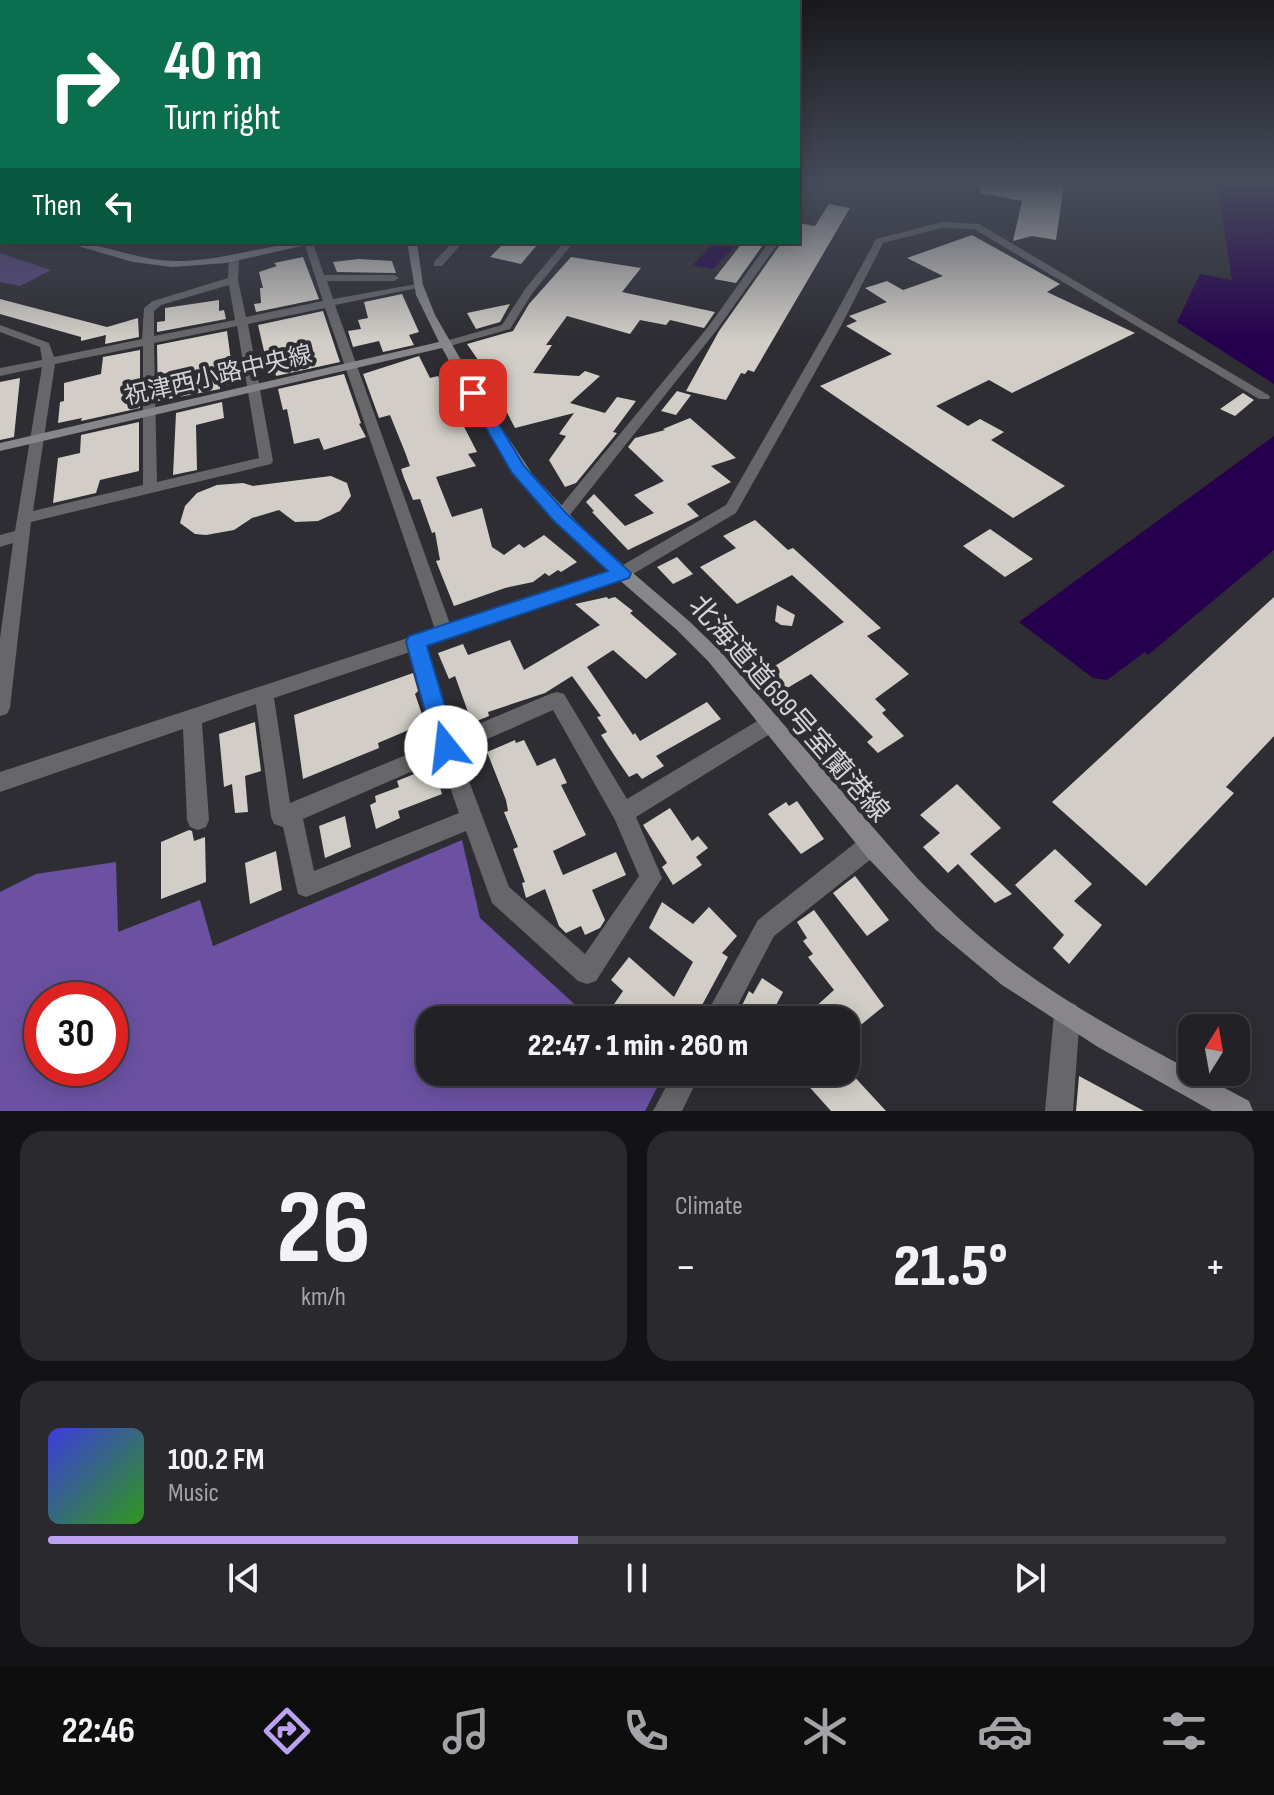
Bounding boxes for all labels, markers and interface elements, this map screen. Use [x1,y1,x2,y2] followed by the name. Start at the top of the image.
[164,29,263,96] text: 40 m
[32,32,136,136] icon: right
[164,97,281,140] text: Turn right
[98,184,142,228] icon: left
[32,188,82,224] text: Then
[121,340,315,411] street label: 祝津西小路中央線
[439,359,507,427] pin
[451,371,495,415] icon: arrive
[682,589,896,829] street label: 北海道道699号室蘭港線
[404,705,488,789] position arrow
[24,982,128,1086] speed limit sign: 30
[1178,1014,1250,1086] north arrow
[1178,1014,1250,1086] map controls
[528,1028,748,1064] text: 22:47 · 1 min · 260 m
[276,1167,371,1292] text: 26
[675,1191,743,1222] text: Climate
[893,1231,1008,1303] text: 21.5°
[675,1241,697,1294] text: −
[1204,1241,1226,1294] text: +
[301,1282,346,1313] text: km/h
[168,1442,264,1478] text: 100.2 FM
[168,1478,219,1509] text: Music
[222,1556,266,1600] icon: previous
[615,1556,659,1600] icon: pause
[1008,1556,1052,1600] icon: next
[259,1703,315,1759] icon: directions
[438,1703,494,1759] icon: music
[618,1703,674,1759] icon: phone
[797,1703,853,1759] icon: climate
[977,1703,1033,1759] icon: car
[1156,1703,1212,1759] icon: filters
[62,1710,135,1753] text: 22:46

